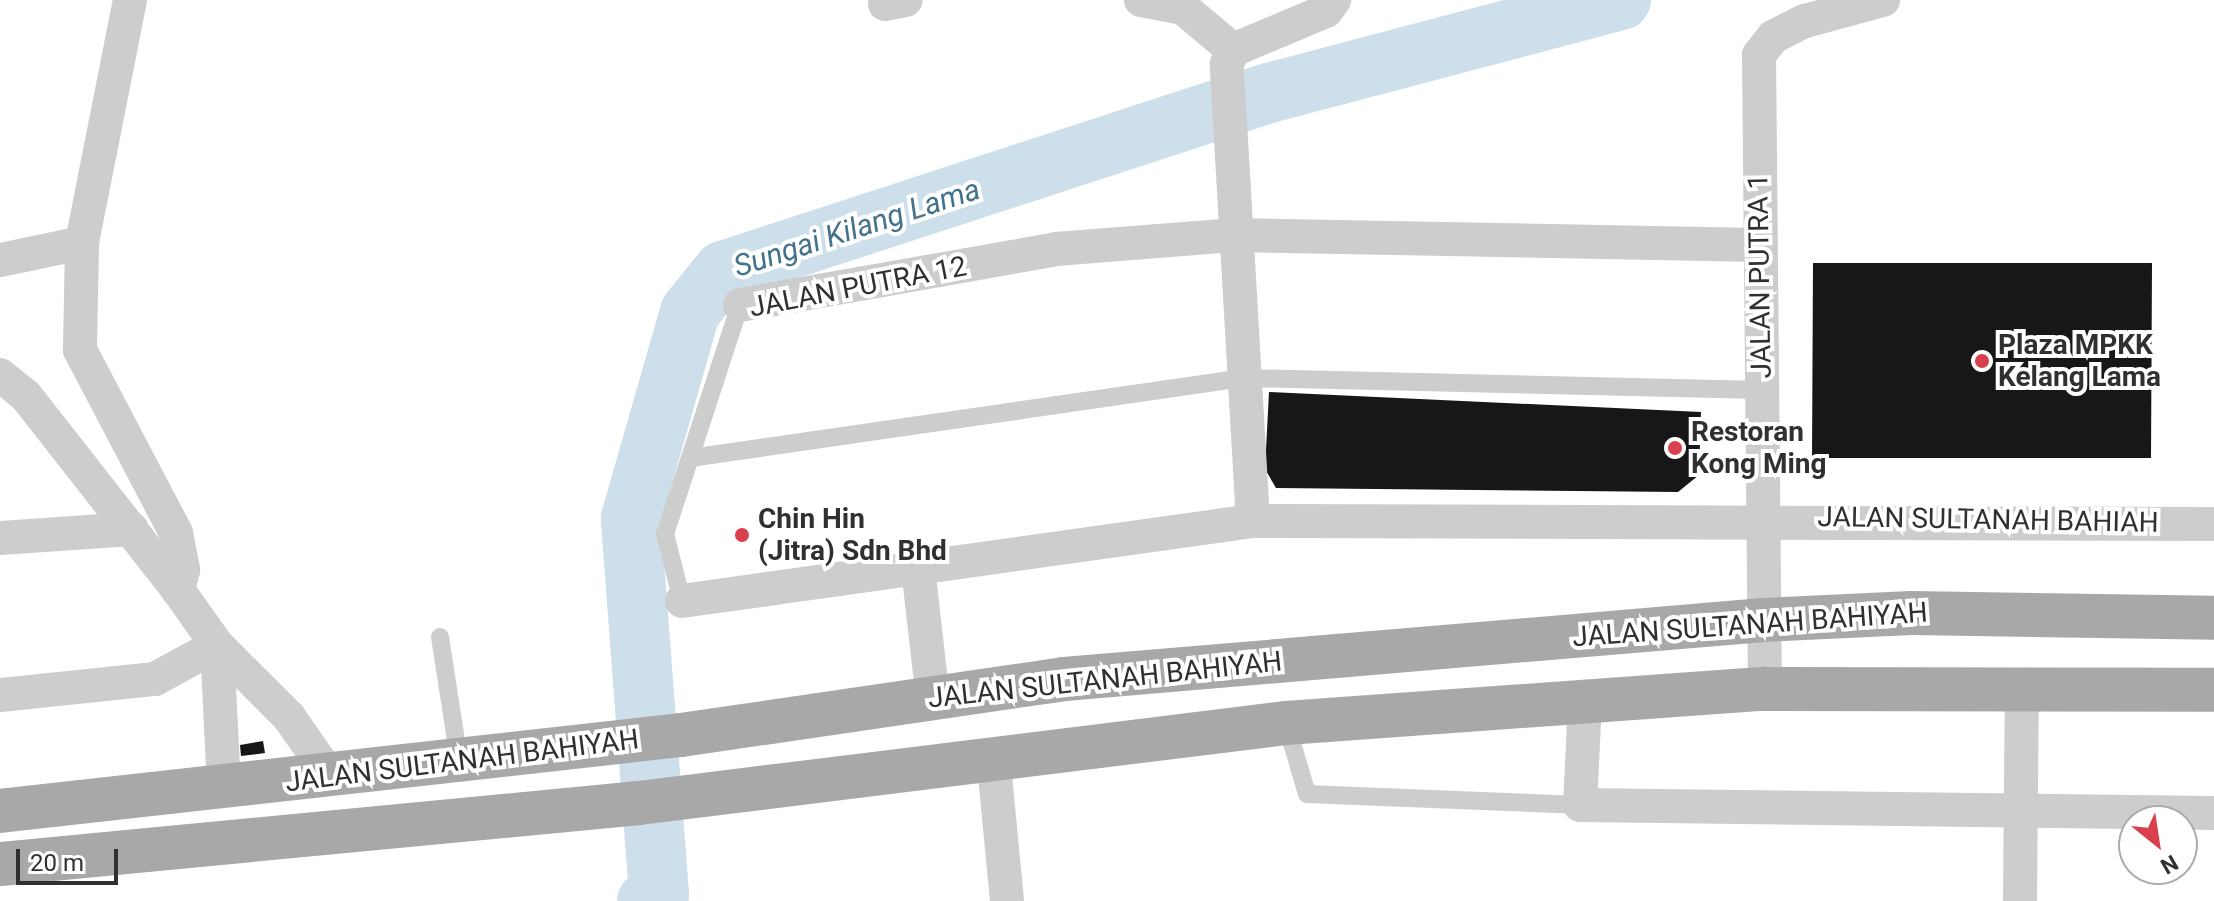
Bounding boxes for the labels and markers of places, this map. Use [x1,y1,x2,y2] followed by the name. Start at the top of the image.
[1998,328,2161,394] place label: Plaza MPKK Kelang Lama
[1973,352,1991,370] marker: Plaza MPKK Kelang Lama
[1691,415,1827,481] place label: Restoran Kong Ming
[1666,439,1684,457] marker: Restoran Kong Ming
[758,502,947,568] place label: Chin Hin (Jitra) Sdn Bhd
[733,526,751,544] marker: Chin Hin (Jitra) Sdn Bhd

